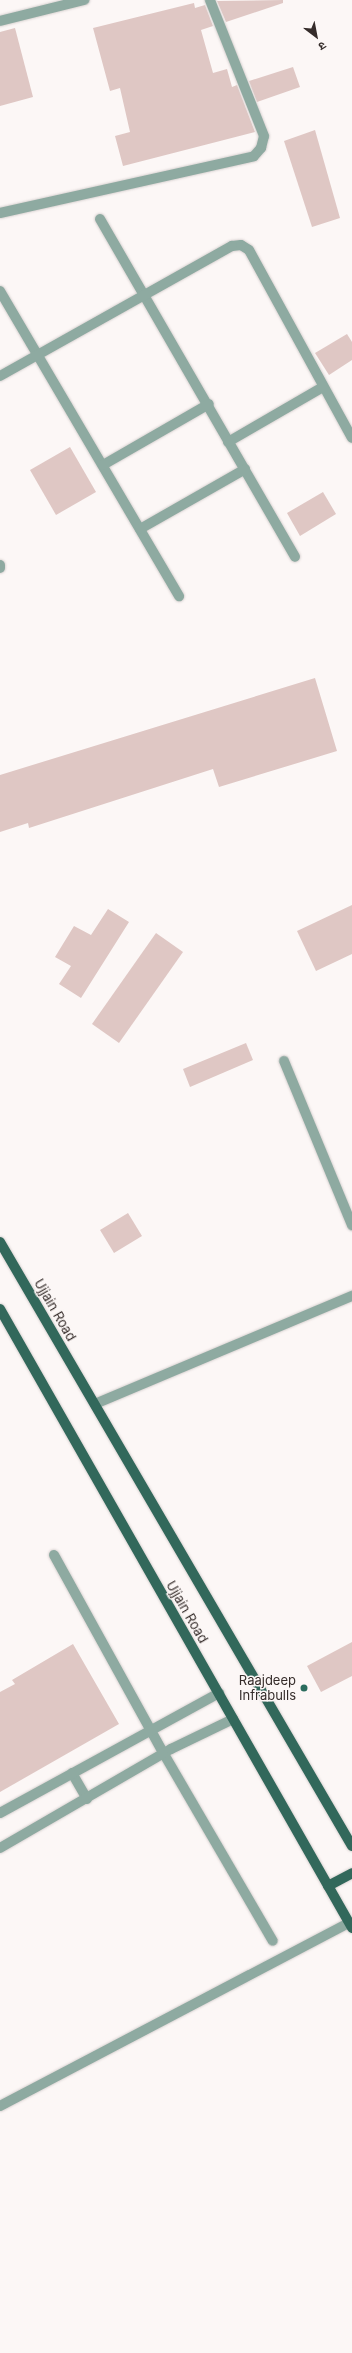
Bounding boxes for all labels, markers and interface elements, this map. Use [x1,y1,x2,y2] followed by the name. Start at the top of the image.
[296,16,336,56] north arrow
[316,39,329,54] text: उ
[31,1276,79,1344] street label: Ujjain Road
[163,1578,211,1646] street label: Ujjain Road
[239,1673,296,1704] place label: Raajdeep Infrabulls
[299,1683,309,1693] marker: Raajdeep Infrabulls

